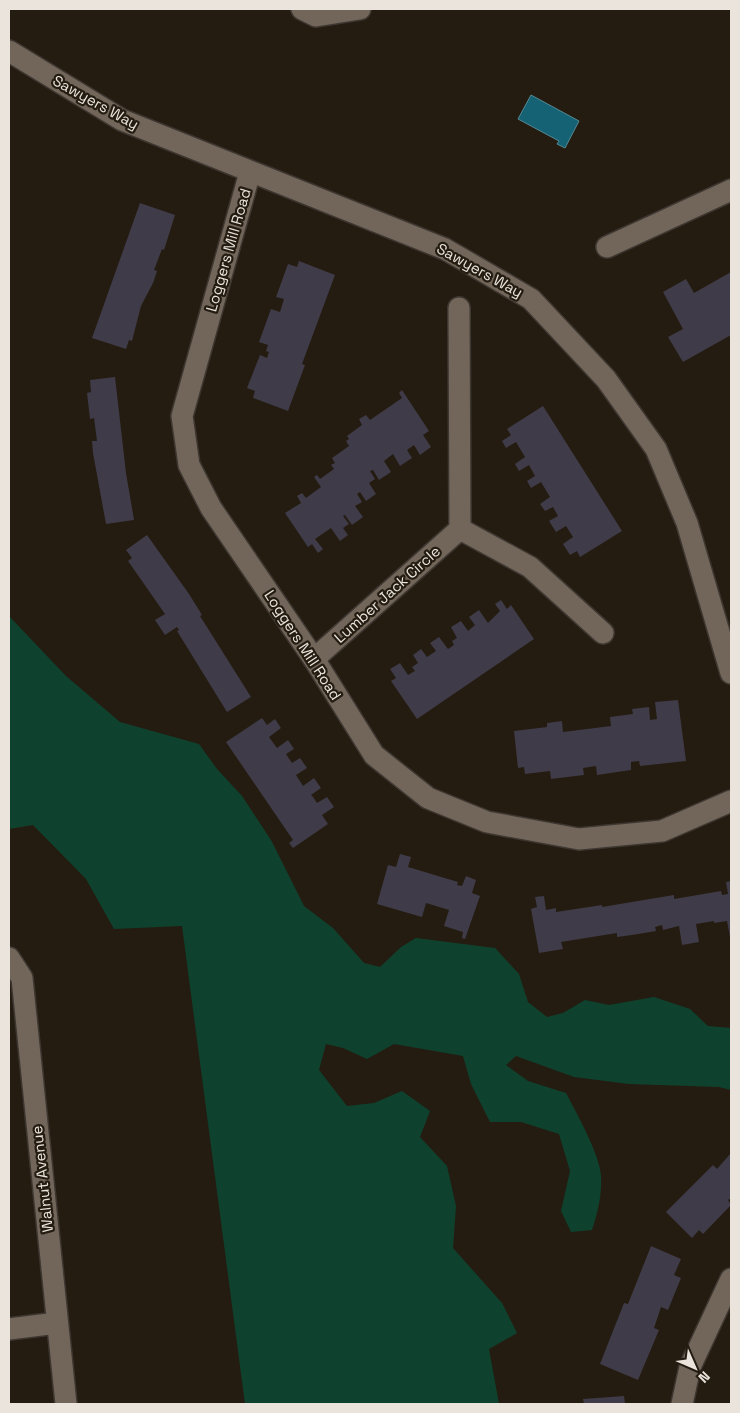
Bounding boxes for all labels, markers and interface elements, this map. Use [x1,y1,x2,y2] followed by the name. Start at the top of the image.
[50,71,142,133] street label: Sawyers Way
[201,186,255,314] street label: Loggers Mill Road
[434,239,526,301] street label: Sawyers Way
[330,541,444,647] street label: Lumber Jack Circle
[260,586,346,704] street label: Loggers Mill Road
[27,1125,57,1233] street label: Walnut Avenue
[670,1343,720,1393] north arrow
[695,1368,714,1387] text: N

